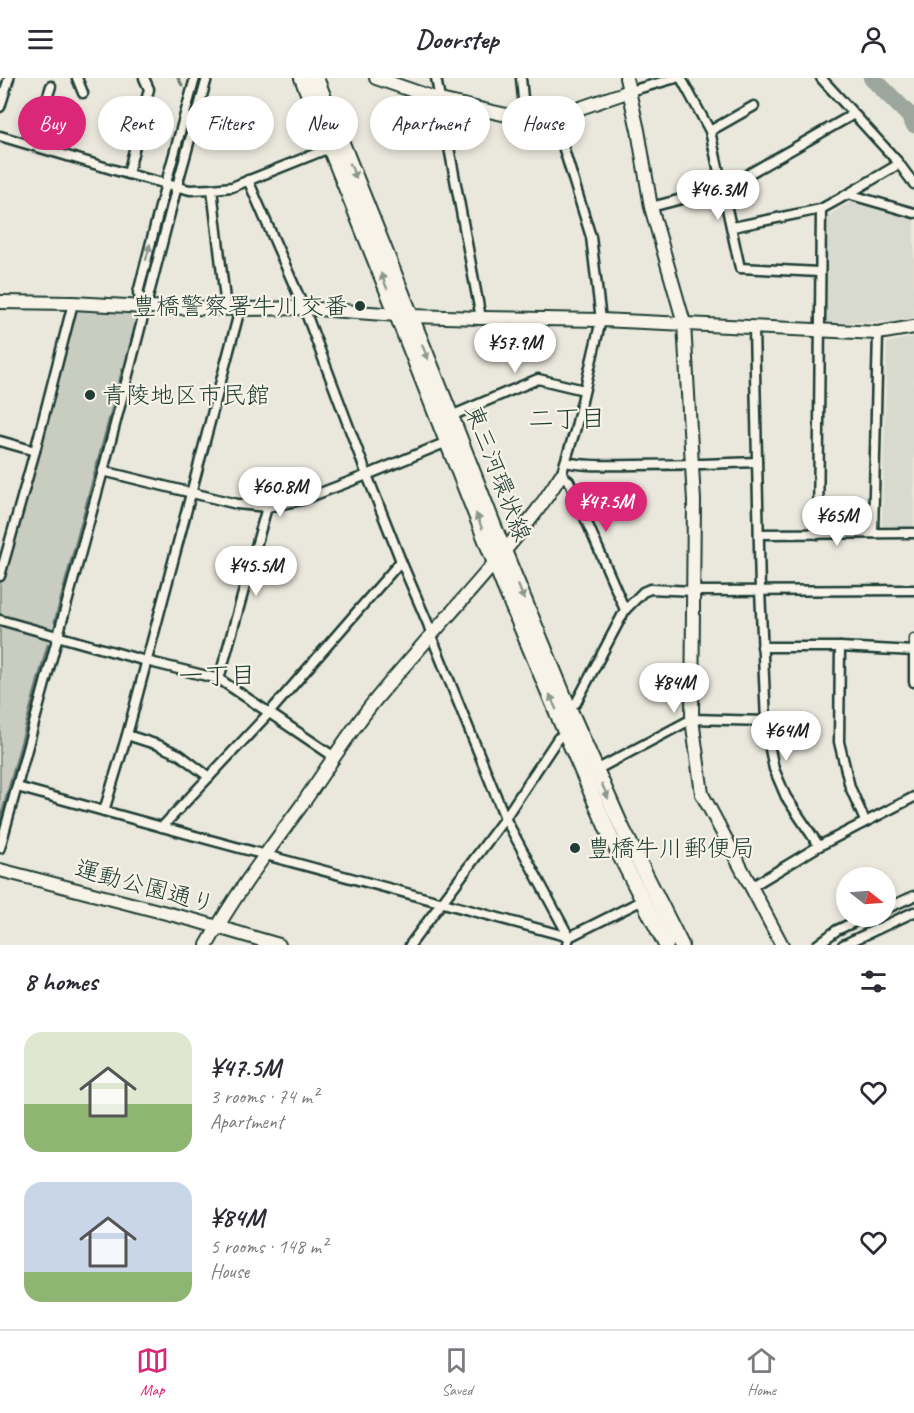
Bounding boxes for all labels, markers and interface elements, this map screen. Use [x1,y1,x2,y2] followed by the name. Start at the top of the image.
[416,22,499,56] text: Doorstep
[24,23,57,56] icon: menu
[857,23,890,56] icon: person
[18,96,86,150] chip: Buy
[98,96,174,150] chip: Rent
[186,96,274,150] chip: Filters
[286,96,358,150] chip: New
[370,96,490,150] chip: Apartment
[502,96,585,150] chip: House
[349,162,358,180] one-way arrow
[669,170,767,221] pin: ¥46.3M
[691,177,745,202] text: ¥46.3M
[144,242,154,261] one-way arrow
[379,272,389,290] one-way arrow
[132,291,348,321] place label: 豊橋警察署牛川交番
[353,299,367,313] marker: 豊橋警察署牛川交番
[466,323,564,374] pin: ¥57.9M
[488,330,542,355] text: ¥57.9M
[420,344,430,362] one-way arrow
[102,380,270,410] place label: 青陵地区市民館
[83,388,97,402] marker: 青陵地区市民館
[458,400,538,546] street label: 東三河環状線
[528,402,606,435] district label: 二丁目
[231,467,329,518] pin: ¥60.8M
[253,474,307,499] text: ¥60.8M
[557,482,655,533] pin: ¥47.5M
[579,489,633,514] text: ¥47.5M
[801,496,873,547] pin: ¥65M
[816,503,858,528] text: ¥65M
[474,512,484,530] one-way arrow
[207,546,305,597] pin: ¥45.5M
[229,553,283,578] text: ¥45.5M
[517,583,526,601] one-way arrow
[178,659,256,692] district label: 一丁目
[638,663,710,714] pin: ¥84M
[653,670,695,695] text: ¥84M
[548,693,557,711] one-way arrow
[750,711,822,762] pin: ¥64M
[765,718,807,743] text: ¥64M
[601,782,610,799] one-way arrow
[587,833,755,863] place label: 豊橋牛川郵便局
[568,841,582,855] marker: 豊橋牛川郵便局
[72,853,218,919] street label: 運動公園通り
[836,867,896,927] north arrow
[836,867,896,927] map controls
[24,965,97,998] text: 8 homes
[857,965,890,998] icon: filters
[210,1051,280,1084] text: ¥47.5M
[72,1056,144,1128] icon: home
[857,1076,890,1109] icon: heart
[210,1084,318,1109] text: 3 rooms · 74 m²
[210,1109,283,1134] text: Apartment
[210,1201,264,1234] text: ¥84M
[72,1206,144,1278] icon: home
[857,1226,890,1259] icon: heart
[210,1234,327,1259] text: 5 rooms · 148 m²
[210,1259,249,1284] text: House
[136,1344,169,1400] tab: Map
[440,1344,473,1400] tab: Saved
[745,1344,778,1400] tab: Home

